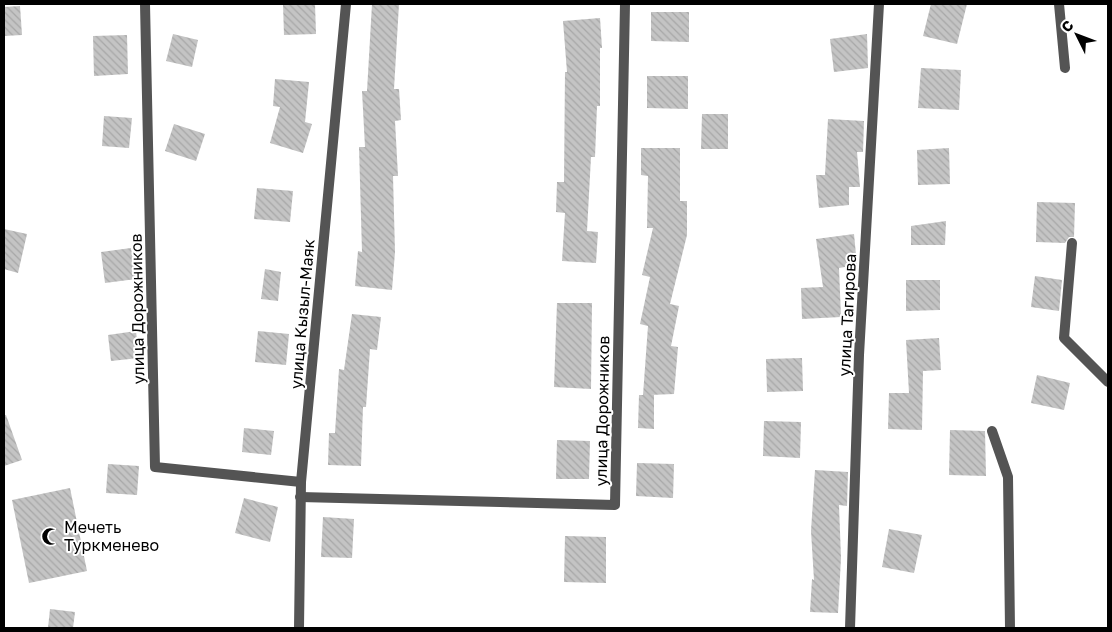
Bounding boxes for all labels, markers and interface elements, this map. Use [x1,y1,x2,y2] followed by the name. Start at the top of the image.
[1052,10,1102,60] north arrow
[1057,17,1077,35] text: С
[126,233,148,385] street label: улица Дорожников
[285,238,319,390] street label: улица Кызыл-Маяк
[834,253,860,377] street label: улица Тагирова
[591,335,613,487] street label: улица Дорожников
[64,517,159,555] place label: Мечеть Туркменево
[40,526,60,546] mosque icon: Мечеть Туркменево

